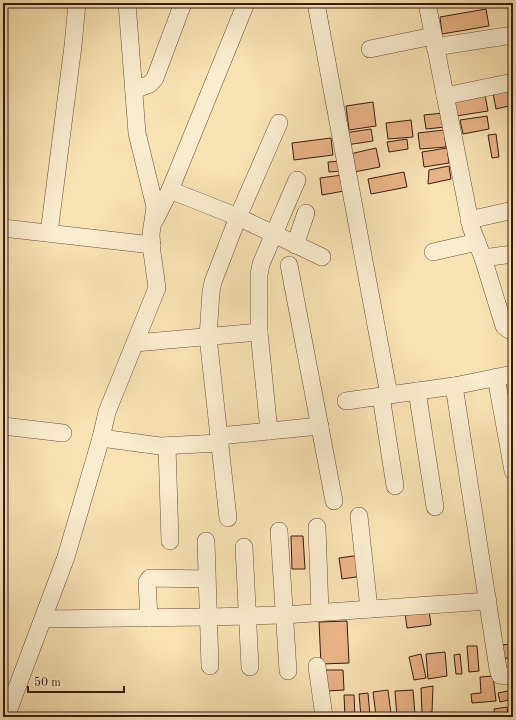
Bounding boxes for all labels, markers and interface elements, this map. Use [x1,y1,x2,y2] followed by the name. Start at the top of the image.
[28,668,124,694] scale bar
[34,676,61,689] text: 50 m

